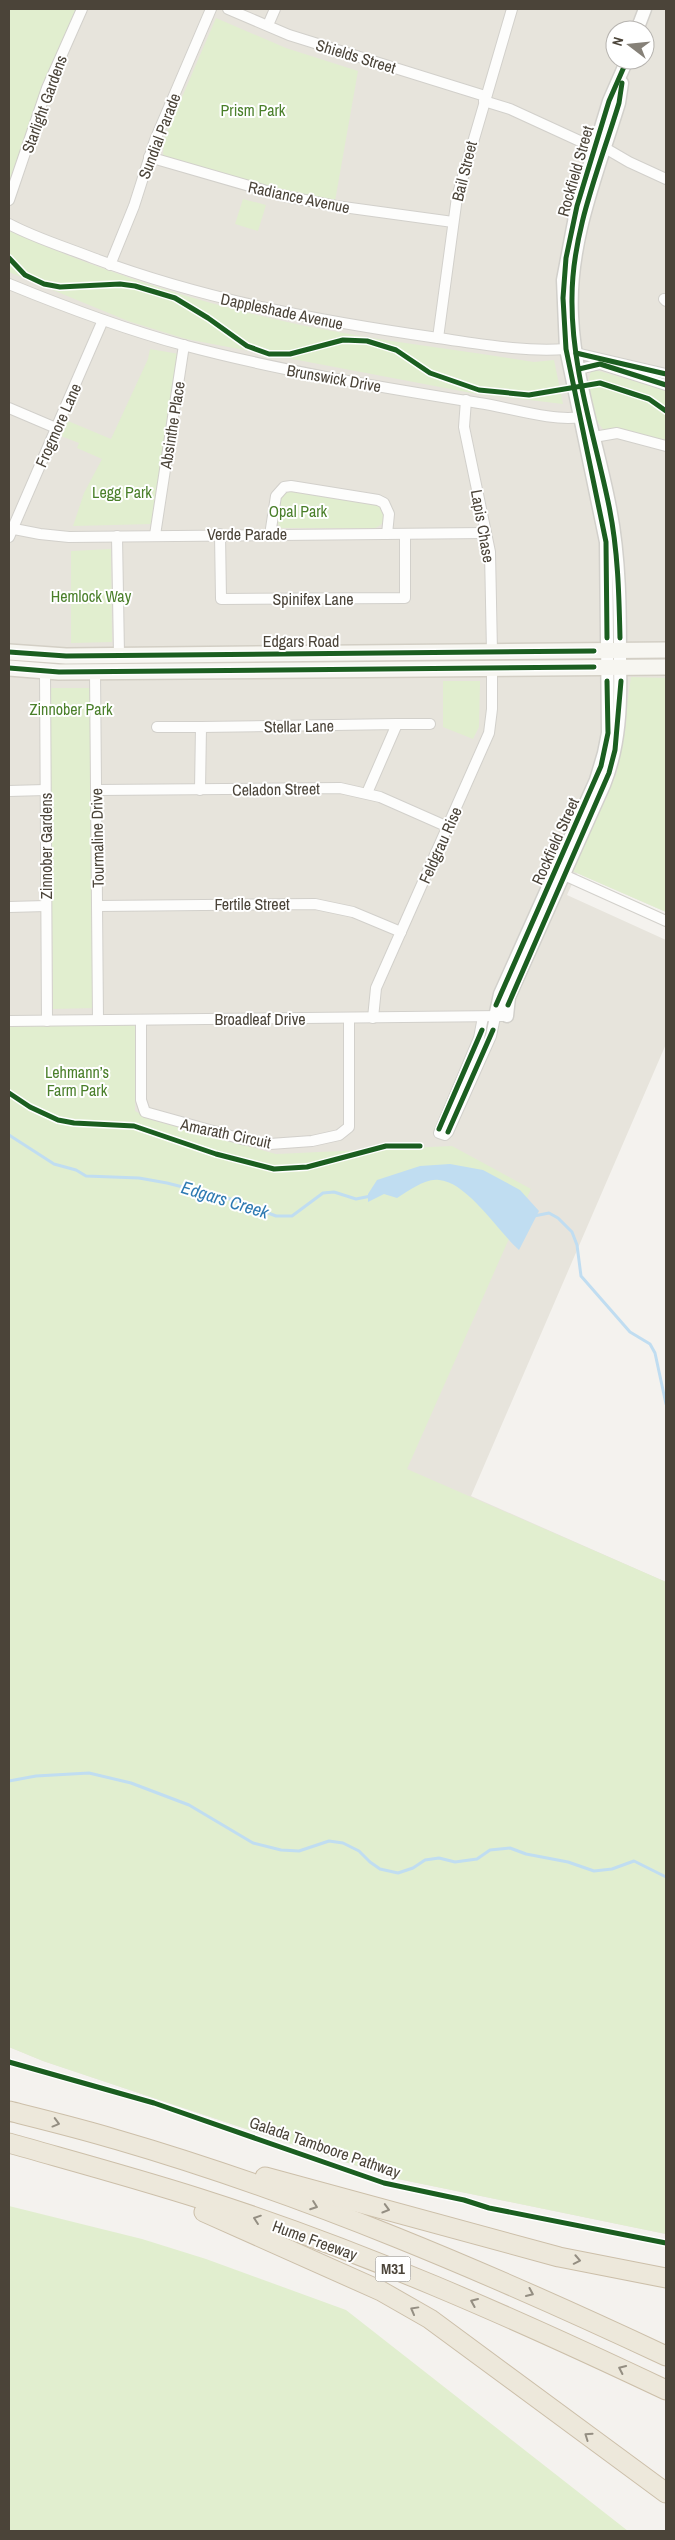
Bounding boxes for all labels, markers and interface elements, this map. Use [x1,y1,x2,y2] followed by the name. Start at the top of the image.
[605,20,655,70] north arrow
[313,33,399,79] street label: Shields Street
[608,35,627,48] text: N
[16,52,72,156] street label: Starlight Gardens
[133,90,185,182] street label: Sundial Parade
[221,99,286,121] park label: Prism Park
[552,123,599,219] street label: Rockfield Street
[446,138,482,203] street label: Bail Street
[246,175,352,219] street label: Radiance Avenue
[219,287,345,335] street label: Dappleshade Avenue
[285,359,383,397] street label: Brunswick Drive
[30,380,86,470] street label: Frogmore Lane
[154,380,190,471] street label: Absinthe Place
[92,481,152,503] park label: Legg Park
[466,488,500,564] street label: Lapis Chase
[269,500,328,522] park label: Opal Park
[207,523,287,545] street label: Verde Parade
[51,585,132,607] park label: Hemlock Way
[273,588,353,610] street label: Spinifex Lane
[263,630,339,652] street label: Edgars Road
[29,698,113,720] park label: Zinnober Park
[264,714,334,738] street label: Stellar Lane
[232,777,320,801] street label: Celadon Street
[85,788,109,888] street label: Tourmaline Drive
[35,793,57,899] street label: Zinnober Gardens
[526,794,584,888] street label: Rockfield Street
[413,803,467,887] street label: Feldgrau Rise
[214,893,290,915] street label: Fertile Street
[214,1008,306,1030] street label: Broadleaf Drive
[45,1061,109,1101] park label: Lehmann’s Farm Park
[178,1112,274,1153] street label: Amarath Circuit
[178,1174,273,1225] water label: Edgars Creek
[247,2111,404,2183] street label: Galada Tamboore Pathway
[51,2117,60,2128] one-way arrow
[309,2200,318,2210] one-way arrow
[382,2203,390,2213] one-way arrow
[269,2214,361,2266] street label: Hume Freeway
[254,2215,262,2225] one-way arrow
[572,2255,581,2265] one-way arrow
[376,2256,410,2282] road number: M31
[525,2286,534,2297] one-way arrow
[470,2298,479,2308] one-way arrow
[411,2306,420,2316] one-way arrow
[618,2365,627,2376] one-way arrow
[584,2433,594,2442] one-way arrow

